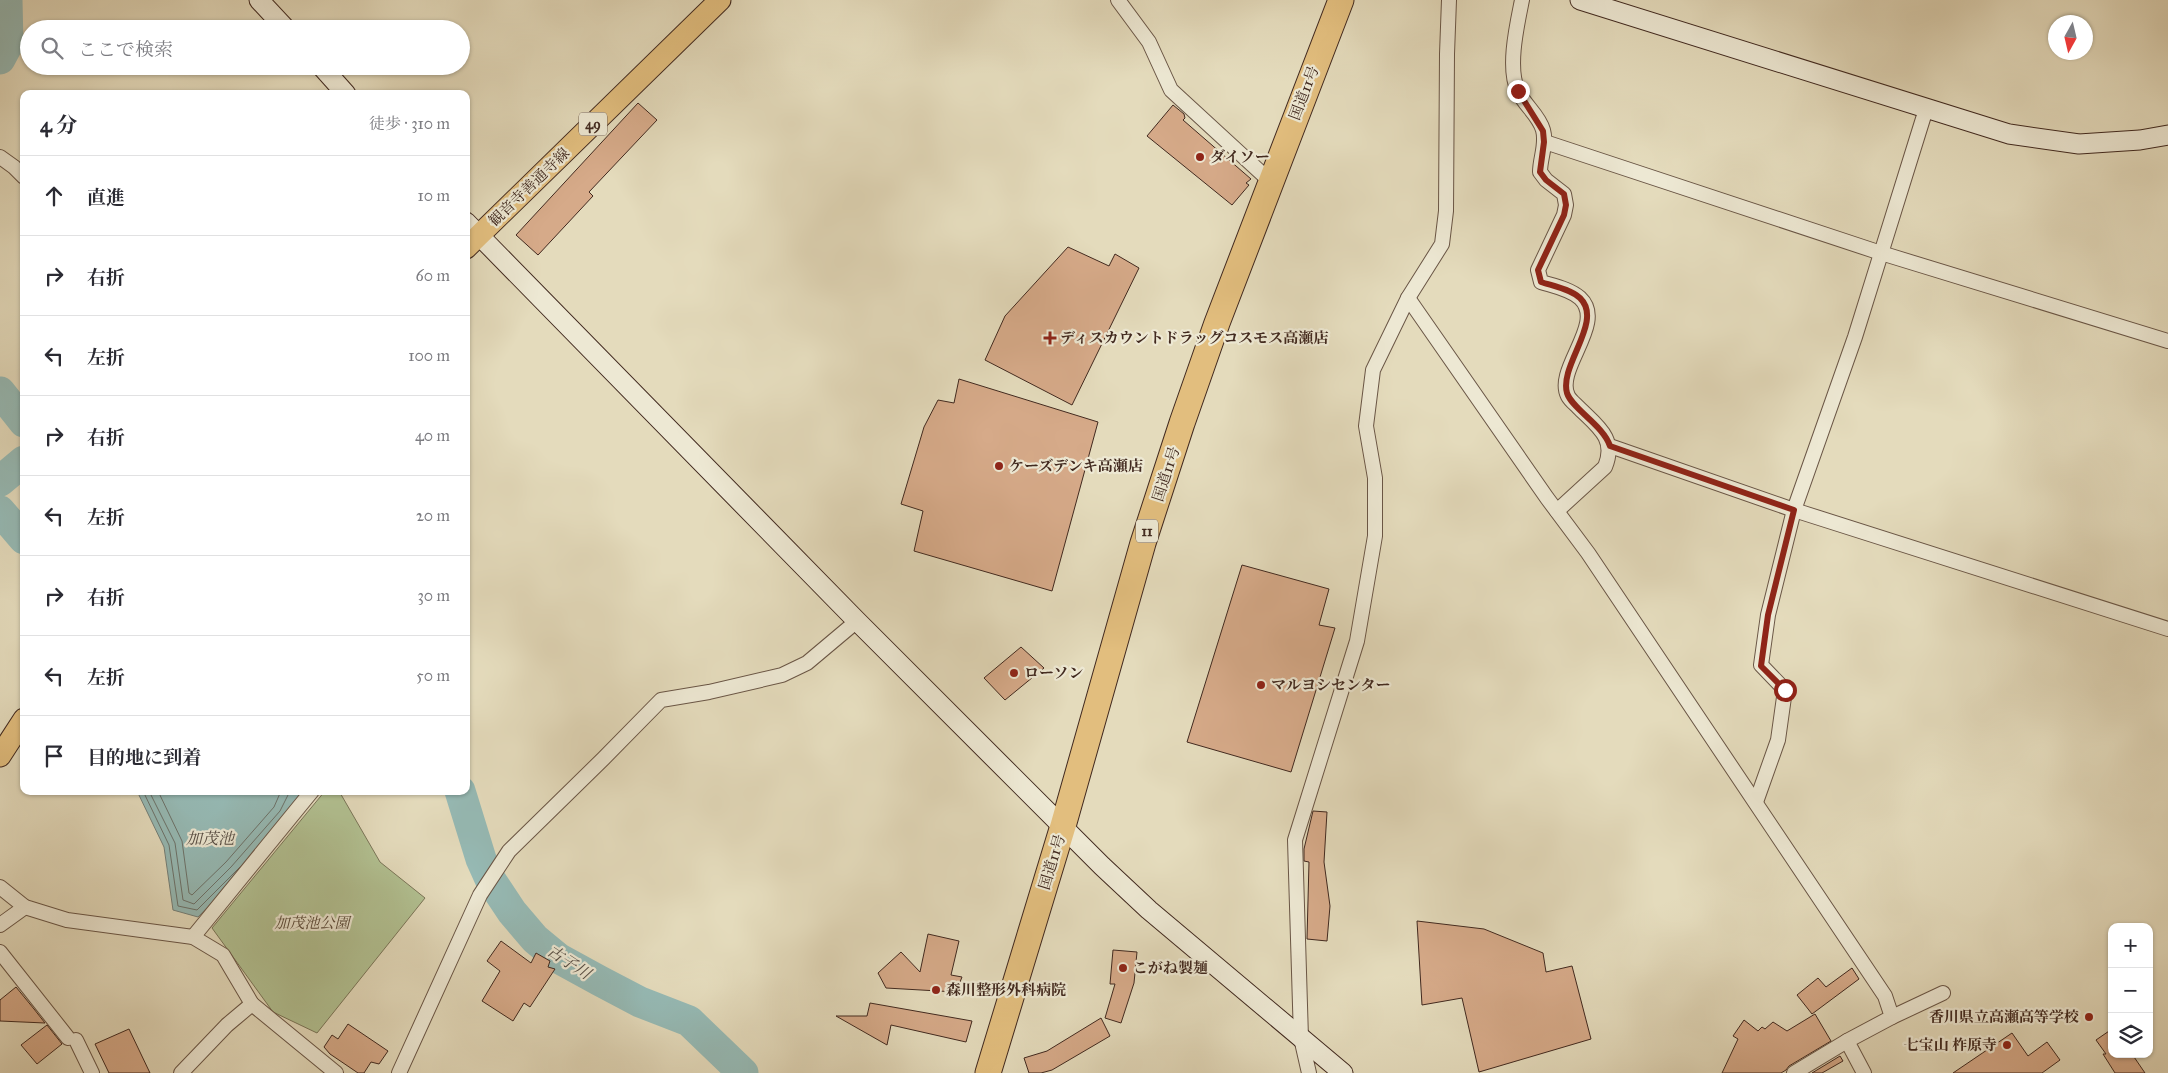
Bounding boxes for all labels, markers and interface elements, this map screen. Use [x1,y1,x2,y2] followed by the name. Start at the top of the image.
[2048,15,2093,60] north arrow
[20,20,470,75] search box
[38,34,66,62] icon: search
[78,38,173,61] text: ここで検索
[1285,63,1323,123] street label: 国道11号
[1507,80,1530,103] route end
[40,112,77,138] text: 4 分
[579,112,607,136] road number: 49
[369,114,450,133] text: 徒歩 · 310 m
[485,144,573,230] street label: 観音寺善通寺線
[1210,148,1270,166] place label: ダイソー
[1194,151,1206,163] marker: ダイソー
[40,182,68,210] icon: ahead
[87,186,125,209] text: 直進
[418,186,450,205] text: 10 m
[40,262,68,290] icon: right
[87,266,125,289] text: 右折
[416,266,450,285] text: 60 m
[1060,329,1328,347] place label: ディスカウントドラッグコスモス高瀬店
[1044,332,1056,344] marker: ディスカウントドラッグコスモス高瀬店
[40,342,68,370] icon: left
[87,346,125,369] text: 左折
[408,346,450,365] text: 100 m
[40,422,68,450] icon: right
[87,426,125,449] text: 右折
[415,426,450,445] text: 40 m
[1149,444,1183,504] street label: 国道11号
[1009,457,1143,475] place label: ケーズデンキ高瀬店
[993,460,1005,472] marker: ケーズデンキ高瀬店
[40,502,68,530] icon: left
[87,506,125,529] text: 左折
[416,506,450,525] text: 20 m
[1136,520,1158,542] road number: 11
[40,582,68,610] icon: right
[87,586,125,609] text: 右折
[417,586,450,605] text: 30 m
[40,662,68,690] icon: left
[1024,664,1083,682] place label: ローソン
[87,666,125,689] text: 左折
[416,666,450,685] text: 50 m
[1008,667,1020,679] marker: ローソン
[1271,676,1390,694] place label: マルヨシセンター
[1255,679,1267,691] marker: マルヨシセンター
[1774,679,1797,702] route start
[40,742,68,770] icon: arrive
[87,746,201,769] text: 目的地に到着
[186,829,236,848] water label: 加茂池
[1035,832,1069,892] street label: 国道11号
[274,914,352,932] park label: 加茂池公園
[2108,923,2153,1058] map controls
[2108,923,2153,968] button: +
[544,941,596,984] water label: 古子川
[1133,959,1208,977] place label: こがね製麺
[1117,962,1129,974] marker: こがね製麺
[2108,968,2153,1013] button: −
[946,981,1066,999] place label: 森川整形外科病院
[930,984,942,996] marker: 森川整形外科病院
[1929,1008,2079,1026] place label: 香川県立高瀬高等学校
[2083,1011,2095,1023] marker: 香川県立高瀬高等学校
[2108,1013,2153,1058] button: layers
[1904,1036,1997,1054] place label: 七宝山 柞原寺
[2001,1039,2013,1051] marker: 七宝山 柞原寺

